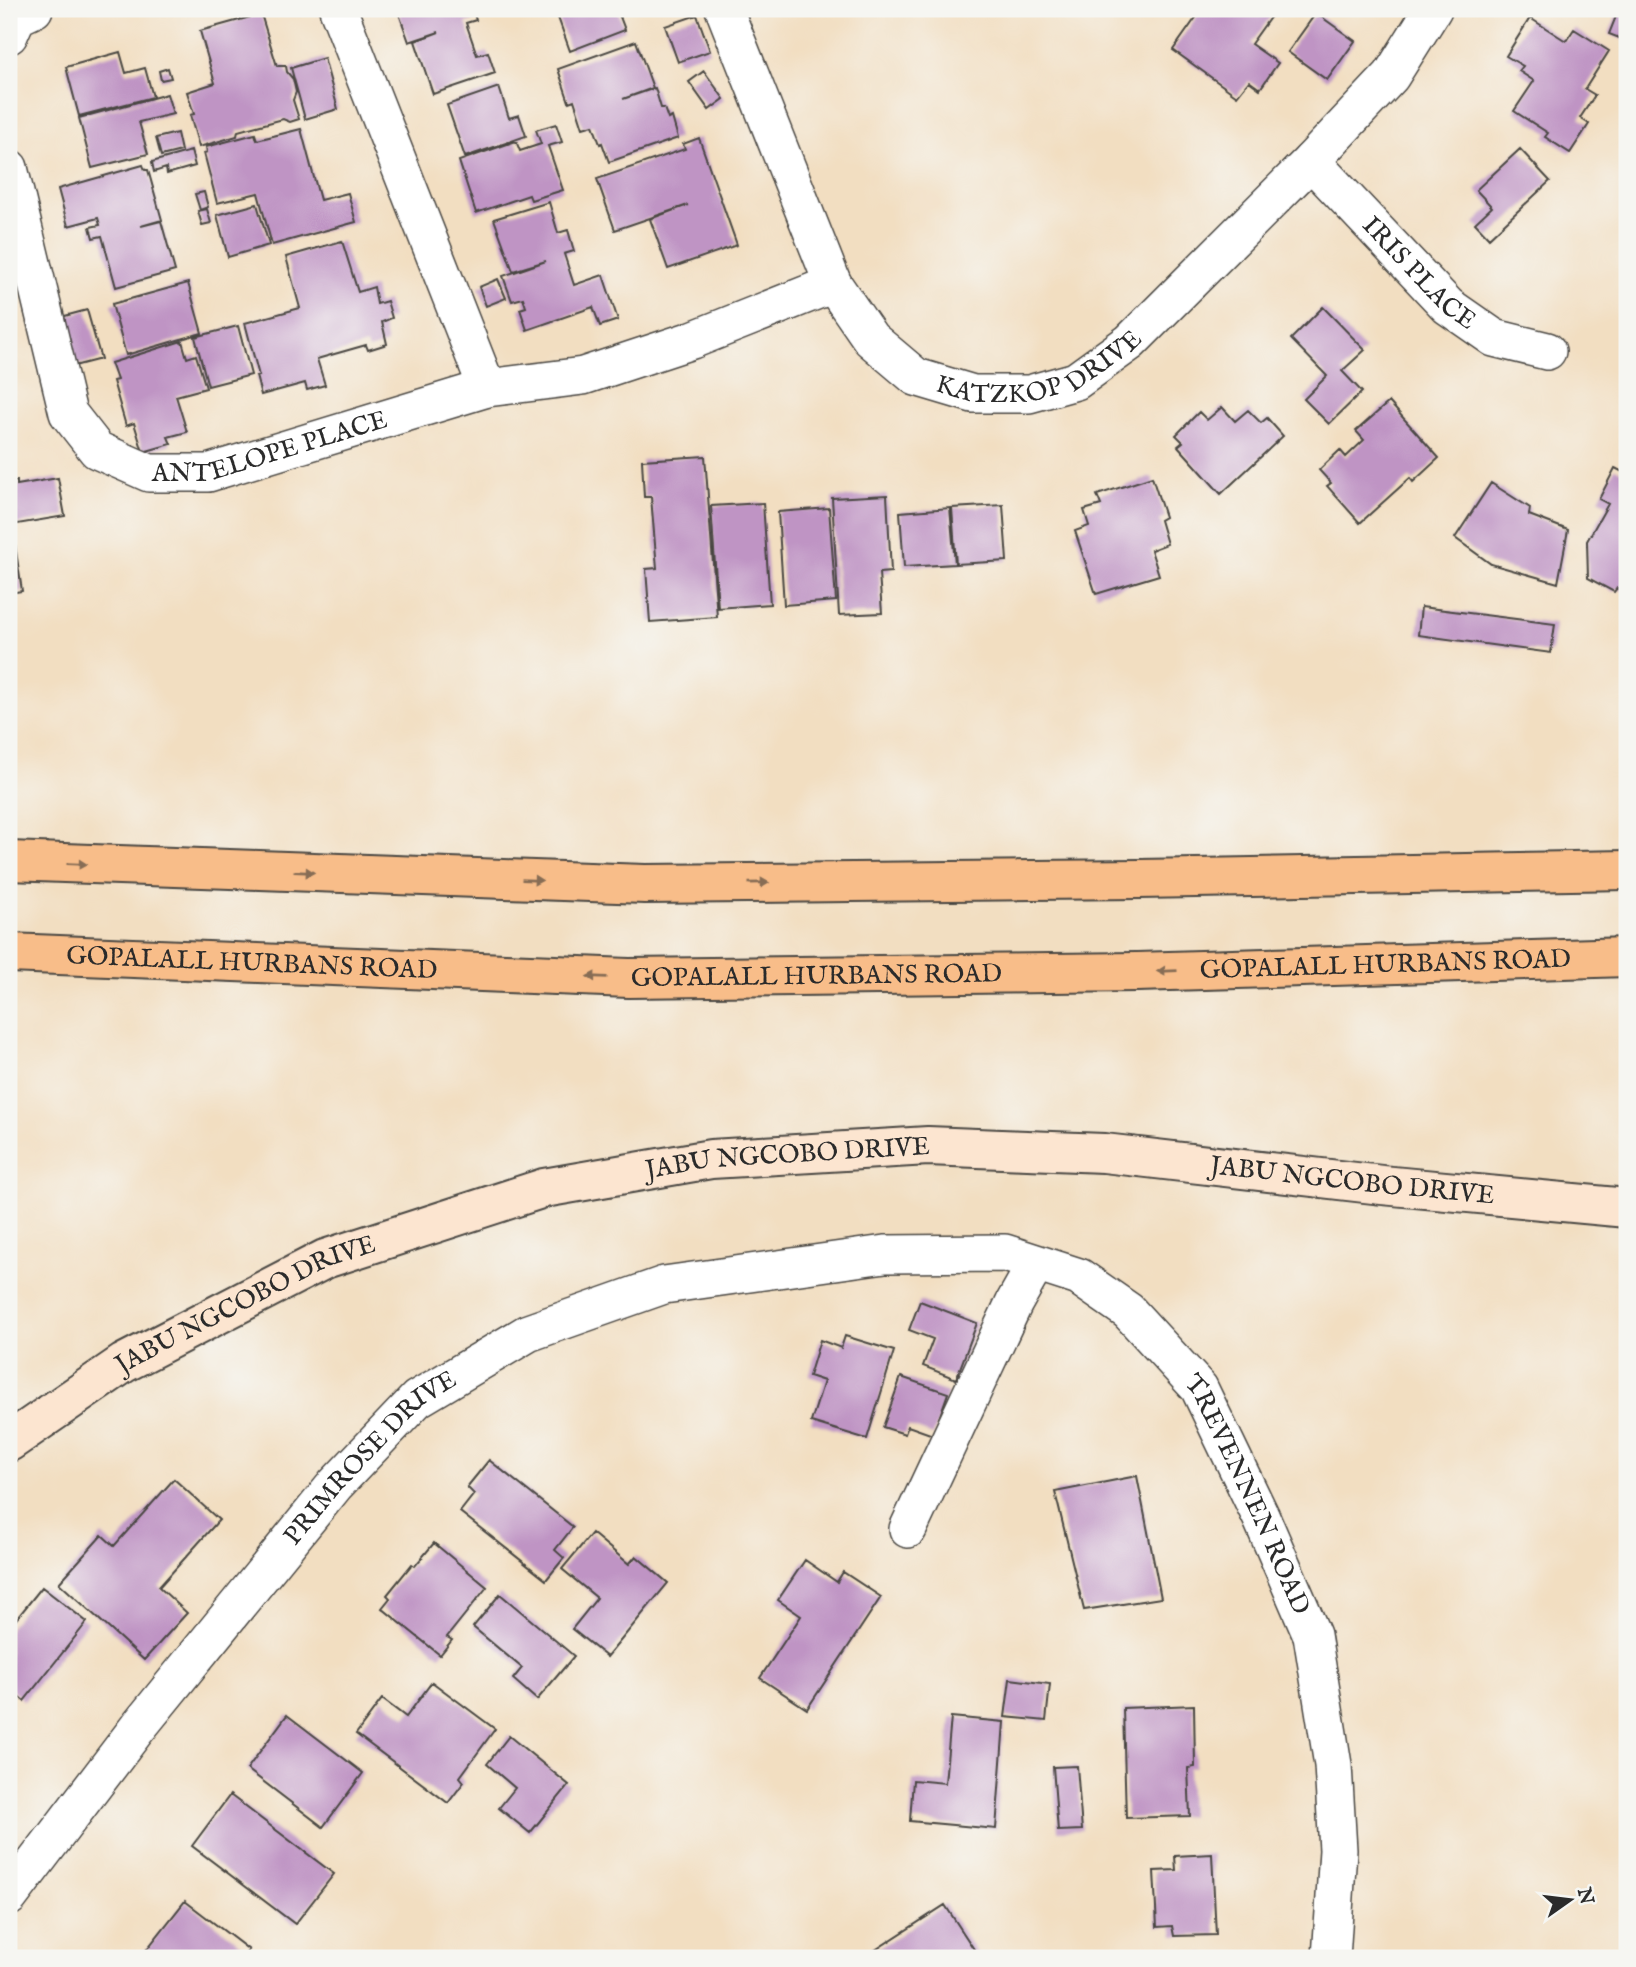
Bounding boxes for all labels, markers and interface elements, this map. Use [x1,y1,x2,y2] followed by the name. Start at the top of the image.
[1355,209,1483,337] street label: IRIS PLACE
[932,323,1149,411] street label: KATZKOP DRIVE
[151,403,391,490] street label: ANTELOPE PLACE
[66,858,88,869] one-way arrow
[294,866,316,878] one-way arrow
[521,875,543,886] one-way arrow
[748,877,770,889] one-way arrow
[66,939,438,987] street label: GOPALALL HURBANS ROAD
[1199,942,1571,987] street label: GOPALALL HURBANS ROAD
[631,957,1002,994] street label: GOPALALL HURBANS ROAD
[1156,965,1178,976] one-way arrow
[586,971,608,982] one-way arrow
[640,1129,931,1187] street label: JABU NGCOBO DRIVE
[1206,1149,1496,1212] street label: JABU NGCOBO DRIVE
[106,1227,380,1382] street label: JABU NGCOBO DRIVE
[276,1363,462,1552] street label: PRIMROSE DRIVE
[1178,1367,1318,1620] street label: TREVENNEN ROAD
[1534,1866,1604,1936] north arrow
[1571,1885,1598,1908] text: N

